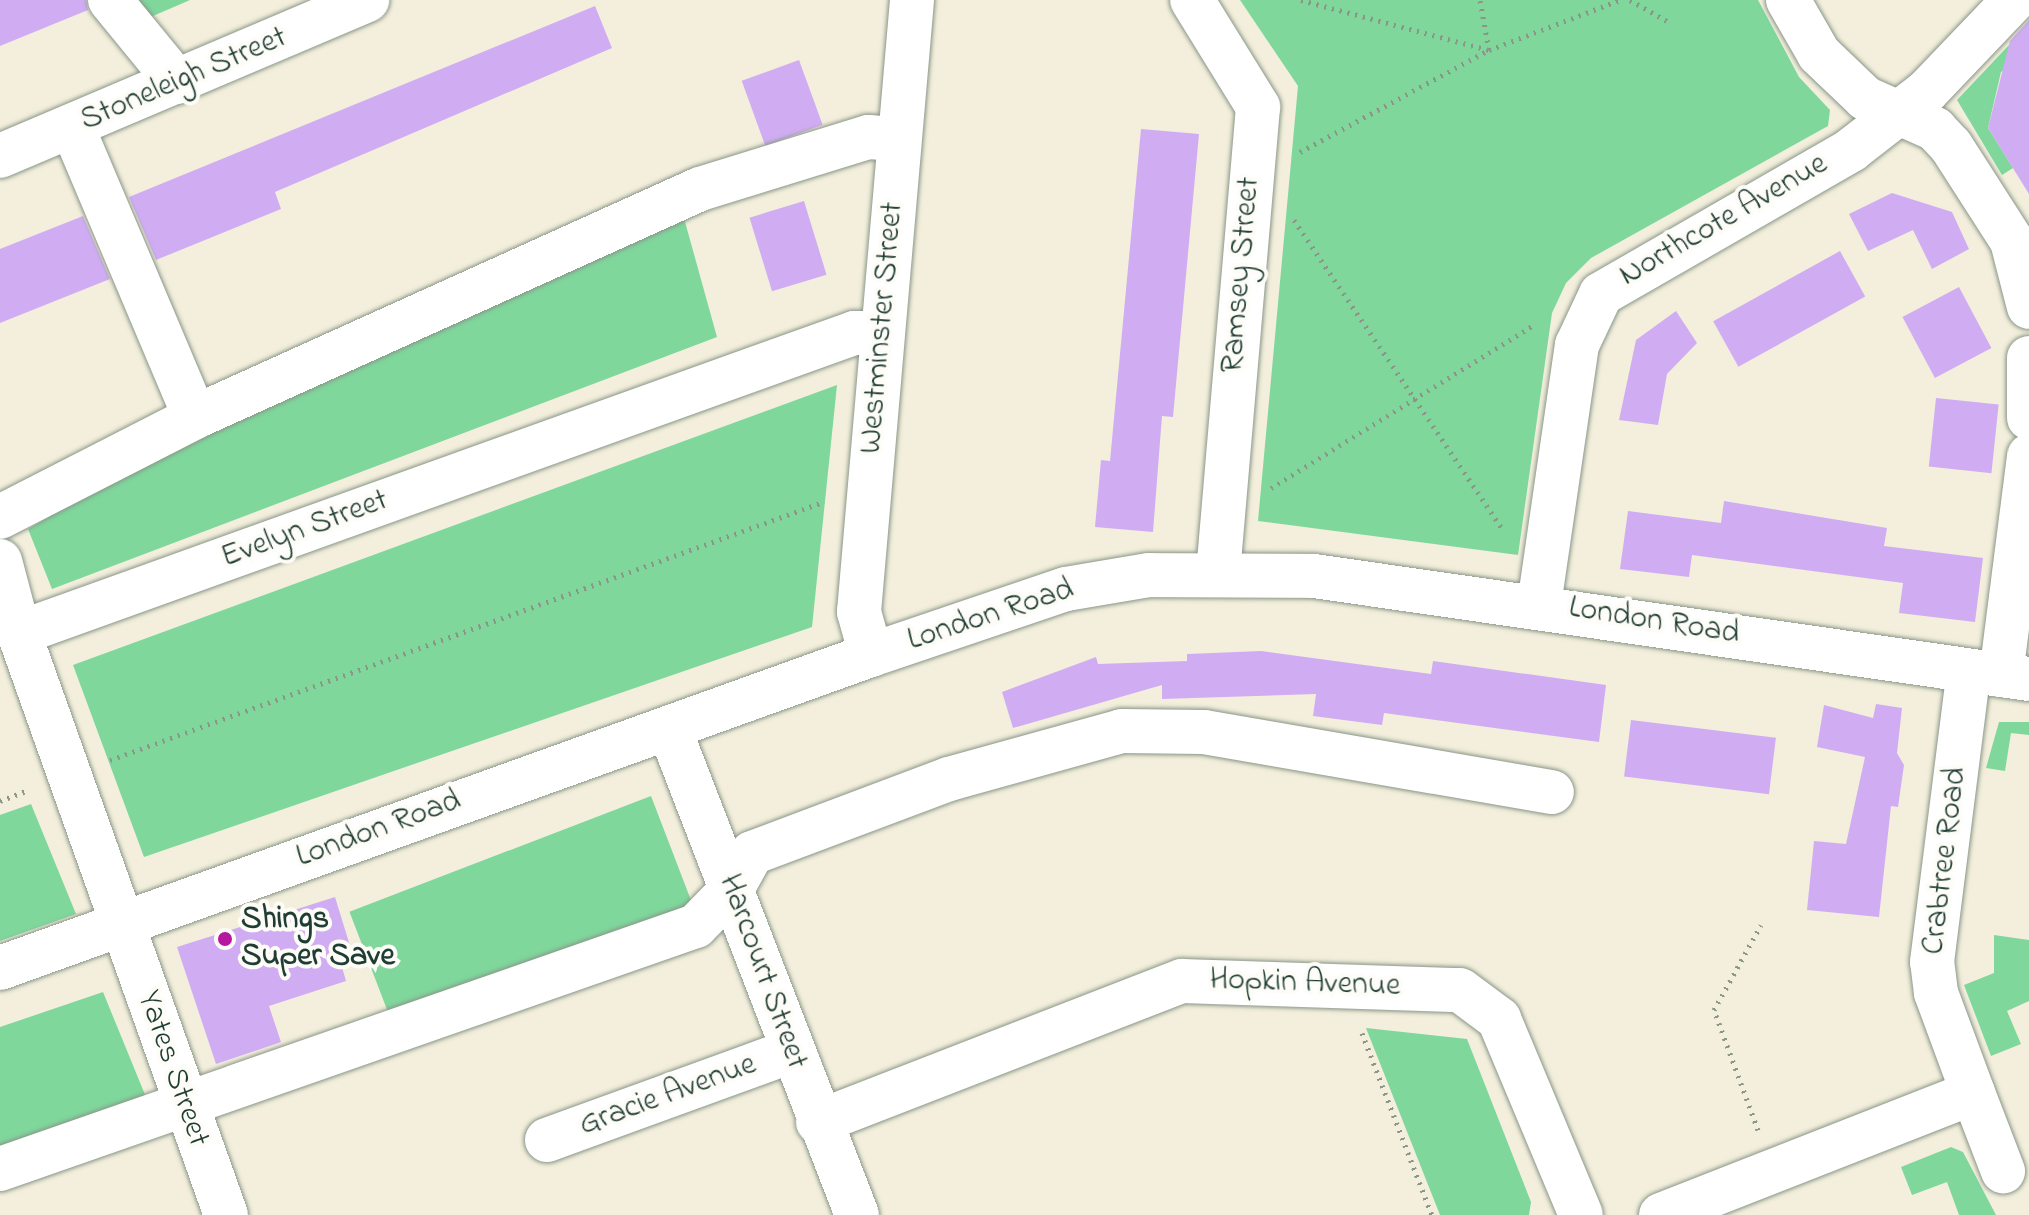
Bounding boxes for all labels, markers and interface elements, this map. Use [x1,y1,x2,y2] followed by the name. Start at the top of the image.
[75,19,293,141] street label: Stoneleigh Street
[1613,146,1835,296] street label: Northcote Avenue
[1214,175,1270,375] street label: Ramsey Street
[853,201,913,455] street label: Westminster Street
[216,482,394,578] street label: Evelyn Street
[903,571,1079,661] street label: London Road
[1566,590,1742,654] street label: London Road
[1915,765,1977,957] street label: Crabtree Road
[291,783,467,877] street label: London Road
[709,870,815,1074] street label: Harcourt Street
[241,902,395,977] place label: Shings Super Save
[216,930,234,948] marker: Shings Super Save
[1209,961,1401,1007] street label: Hopkin Avenue
[127,986,217,1152] street label: Yates Street
[574,1046,762,1146] street label: Gracie Avenue

